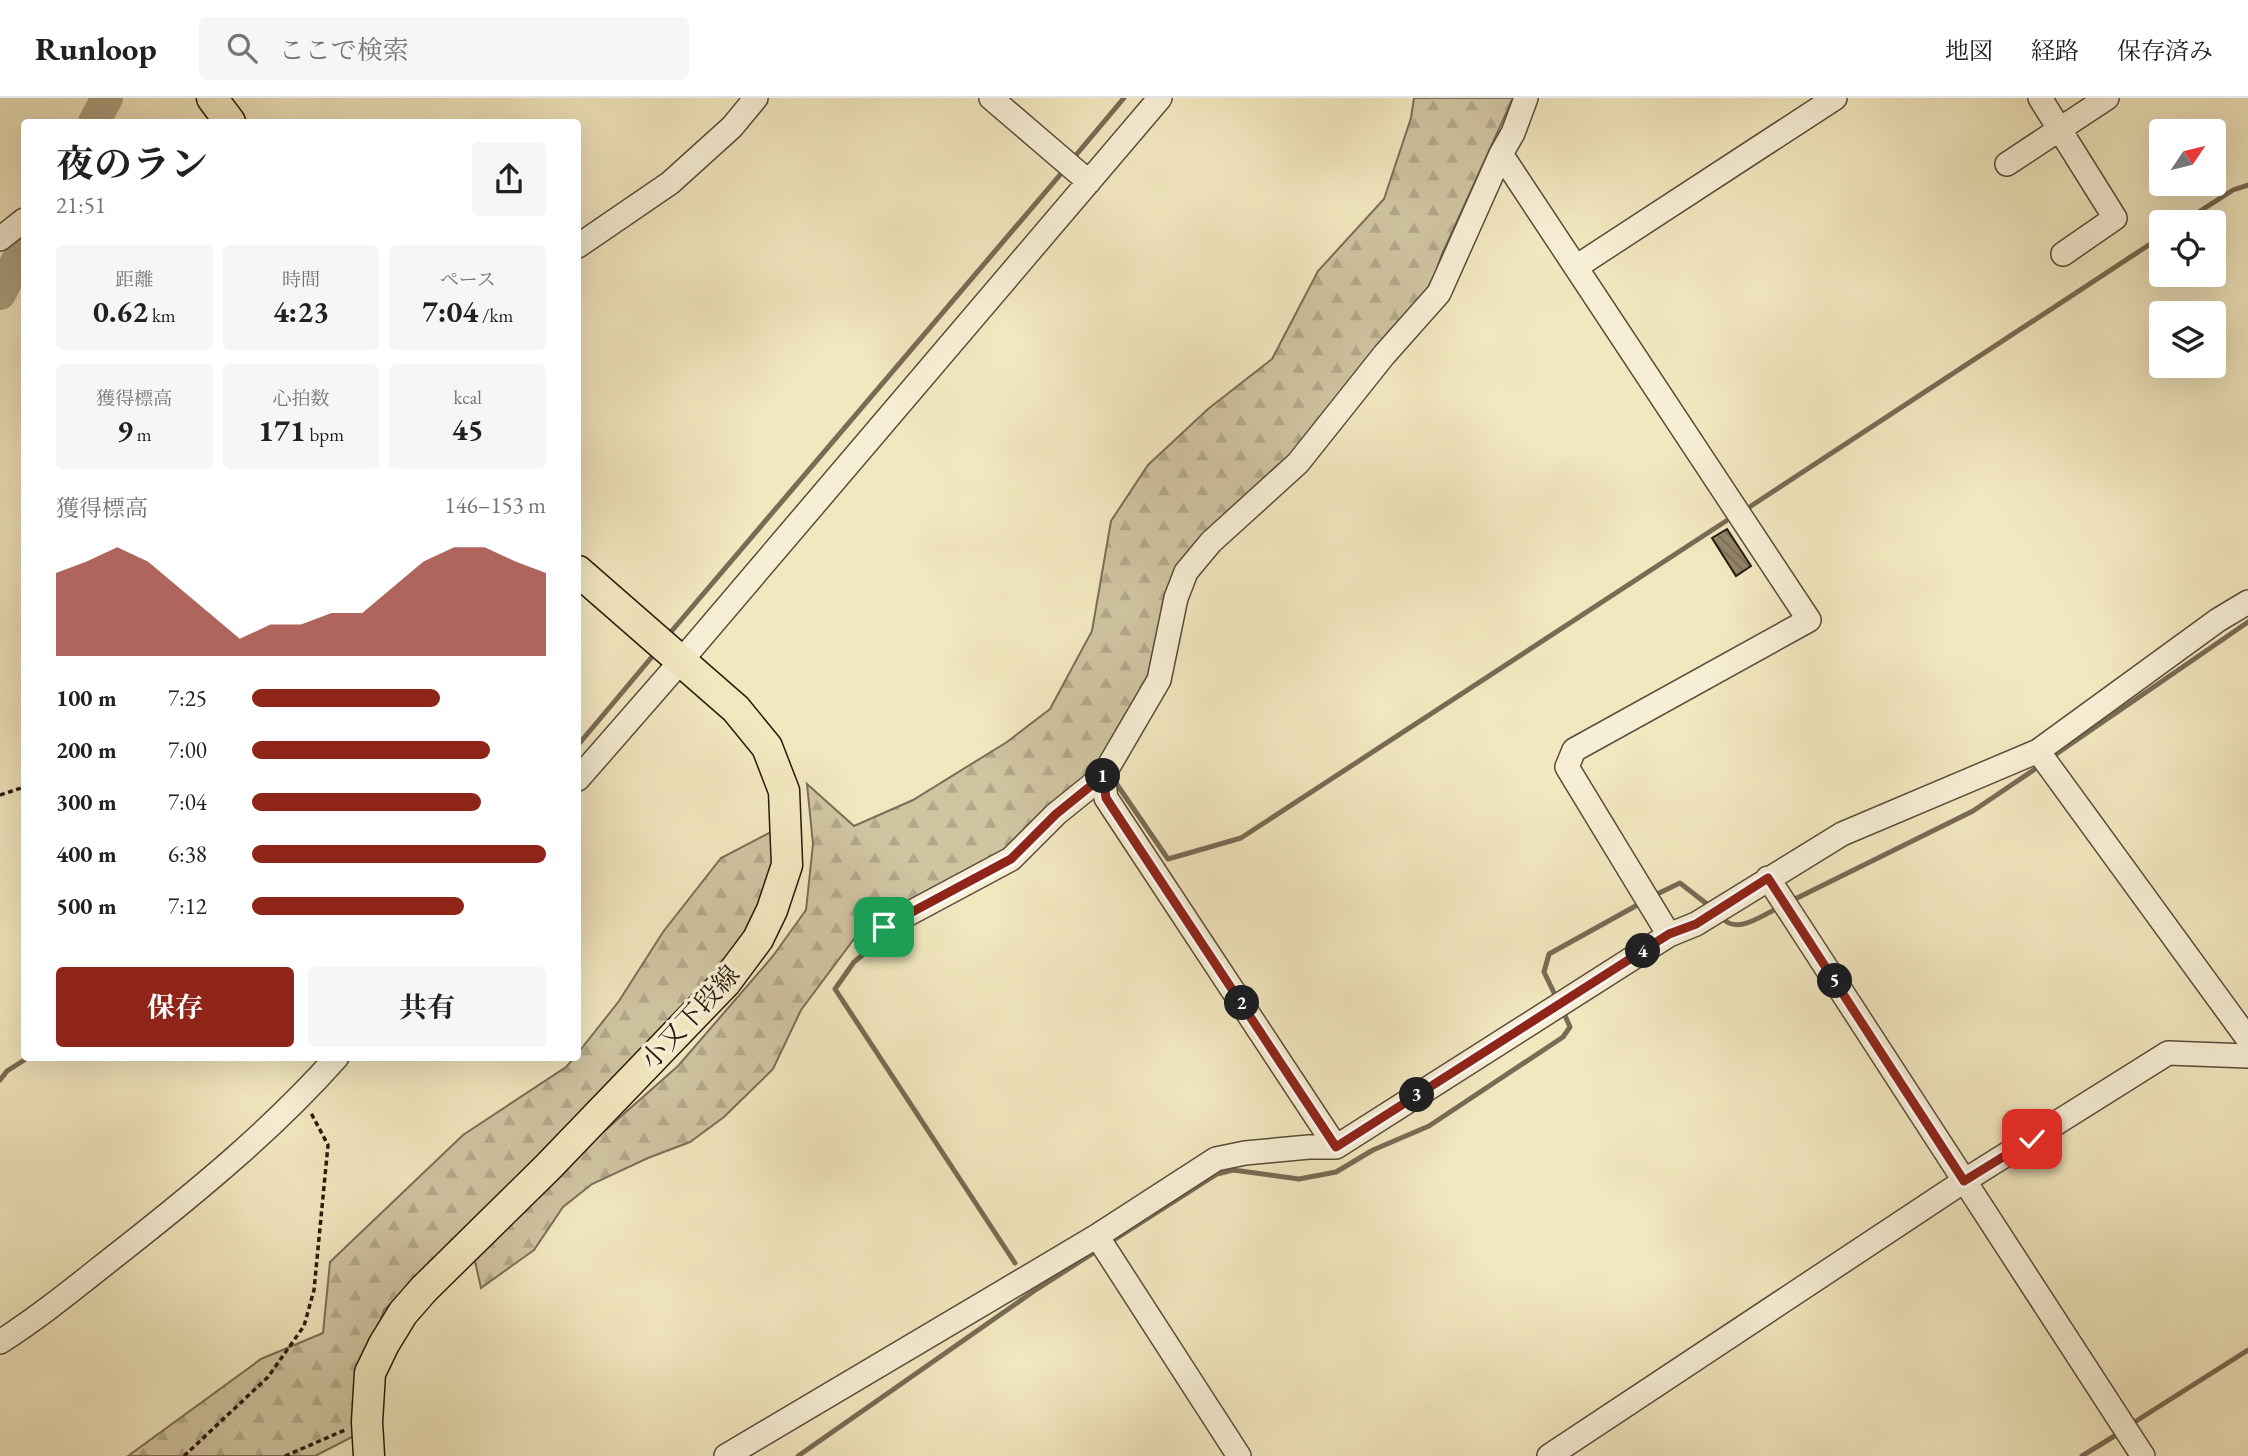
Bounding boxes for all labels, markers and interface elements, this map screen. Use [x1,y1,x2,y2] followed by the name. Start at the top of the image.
[199,17,689,80] search box
[35,27,157,70] text: Runloop
[223,29,261,67] icon: search
[279,33,409,67] text: ここで検索
[1945,35,1993,66] text: 地図
[2031,35,2079,66] text: 経路
[2117,35,2213,66] text: 保存済み
[2149,119,2226,196] north arrow
[2149,119,2226,378] map controls
[56,139,208,188] text: 夜のラン
[472,142,546,216] button: share
[56,190,106,220] text: 21:51
[2149,210,2226,287] button: locate
[115,267,153,292] text: 距離
[282,267,320,292] text: 時間
[440,267,496,292] text: ペース
[93,292,148,331] text: 0.62
[273,292,329,331] text: 4:23
[422,292,478,331] text: 7:04
[2149,301,2226,378] button: layers
[148,303,176,328] text: km
[478,303,513,328] text: /km
[453,385,482,410] text: kcal
[96,386,172,411] text: 獲得標高
[272,386,330,411] text: 心拍数
[452,410,484,449] text: 45
[117,411,133,450] text: 9
[258,411,306,450] text: 171
[133,422,152,447] text: m
[306,422,344,447] text: bpm
[445,490,546,520] text: 146–153 m
[56,493,148,523] text: 獲得標高
[56,683,117,713] text: 100 m
[168,683,207,713] text: 7:25
[56,735,117,765] text: 200 m
[168,735,207,765] text: 7:00
[1086,758,1120,794] pin: 1
[1097,763,1108,788] text: 1
[56,787,117,817] text: 300 m
[168,787,207,817] text: 7:04
[56,839,117,869] text: 400 m
[168,839,207,869] text: 6:38
[56,891,117,921] text: 500 m
[168,891,207,921] text: 7:12
[854,897,914,957] pin
[865,908,903,946] icon: arrive
[1626,934,1660,968] pin: 4
[1637,938,1648,963] text: 4
[633,958,747,1076] street label: 小又下段線
[1818,964,1853,998] pin: 5
[56,967,294,1047] button: 保存
[308,967,546,1047] button: 共有
[1829,968,1840,993] text: 5
[1224,986,1260,1020] pin: 2
[1236,990,1247,1015] text: 2
[1400,1077,1434,1112] pin: 3
[1411,1082,1422,1107] text: 3
[2002,1109,2062,1169] pin
[2013,1120,2051,1158] icon: check

